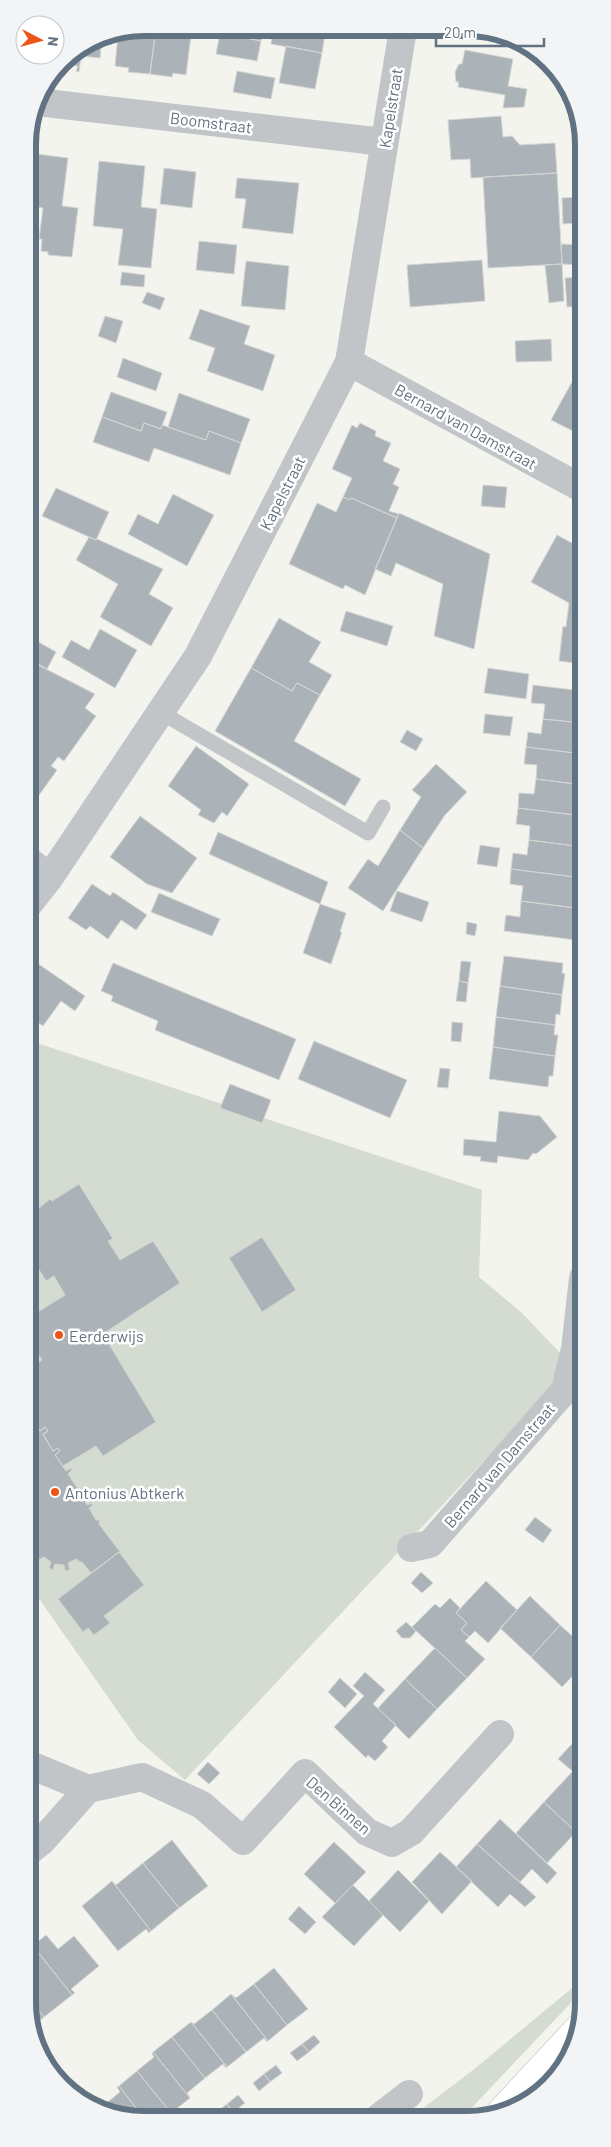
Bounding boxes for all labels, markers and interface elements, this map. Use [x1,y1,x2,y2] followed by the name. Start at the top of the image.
[15,15,65,65] north arrow
[436,15,544,47] scale bar
[444,23,476,41] text: 20 m
[44,36,62,47] text: N
[374,67,406,149] street label: Kapelstraat
[169,108,253,136] street label: Boomstraat
[392,379,540,473] street label: Bernard van Damstraat
[255,453,309,533] street label: Kapelstraat
[69,1326,144,1345] place label: Eerderwijs
[53,1329,65,1341] marker: Eerderwijs
[440,1399,558,1531] street label: Bernard van Damstraat
[65,1483,184,1502] place label: Antonius Abtkerk
[49,1486,61,1498] marker: Antonius Abtkerk
[303,1772,375,1838] street label: Den Binnen

